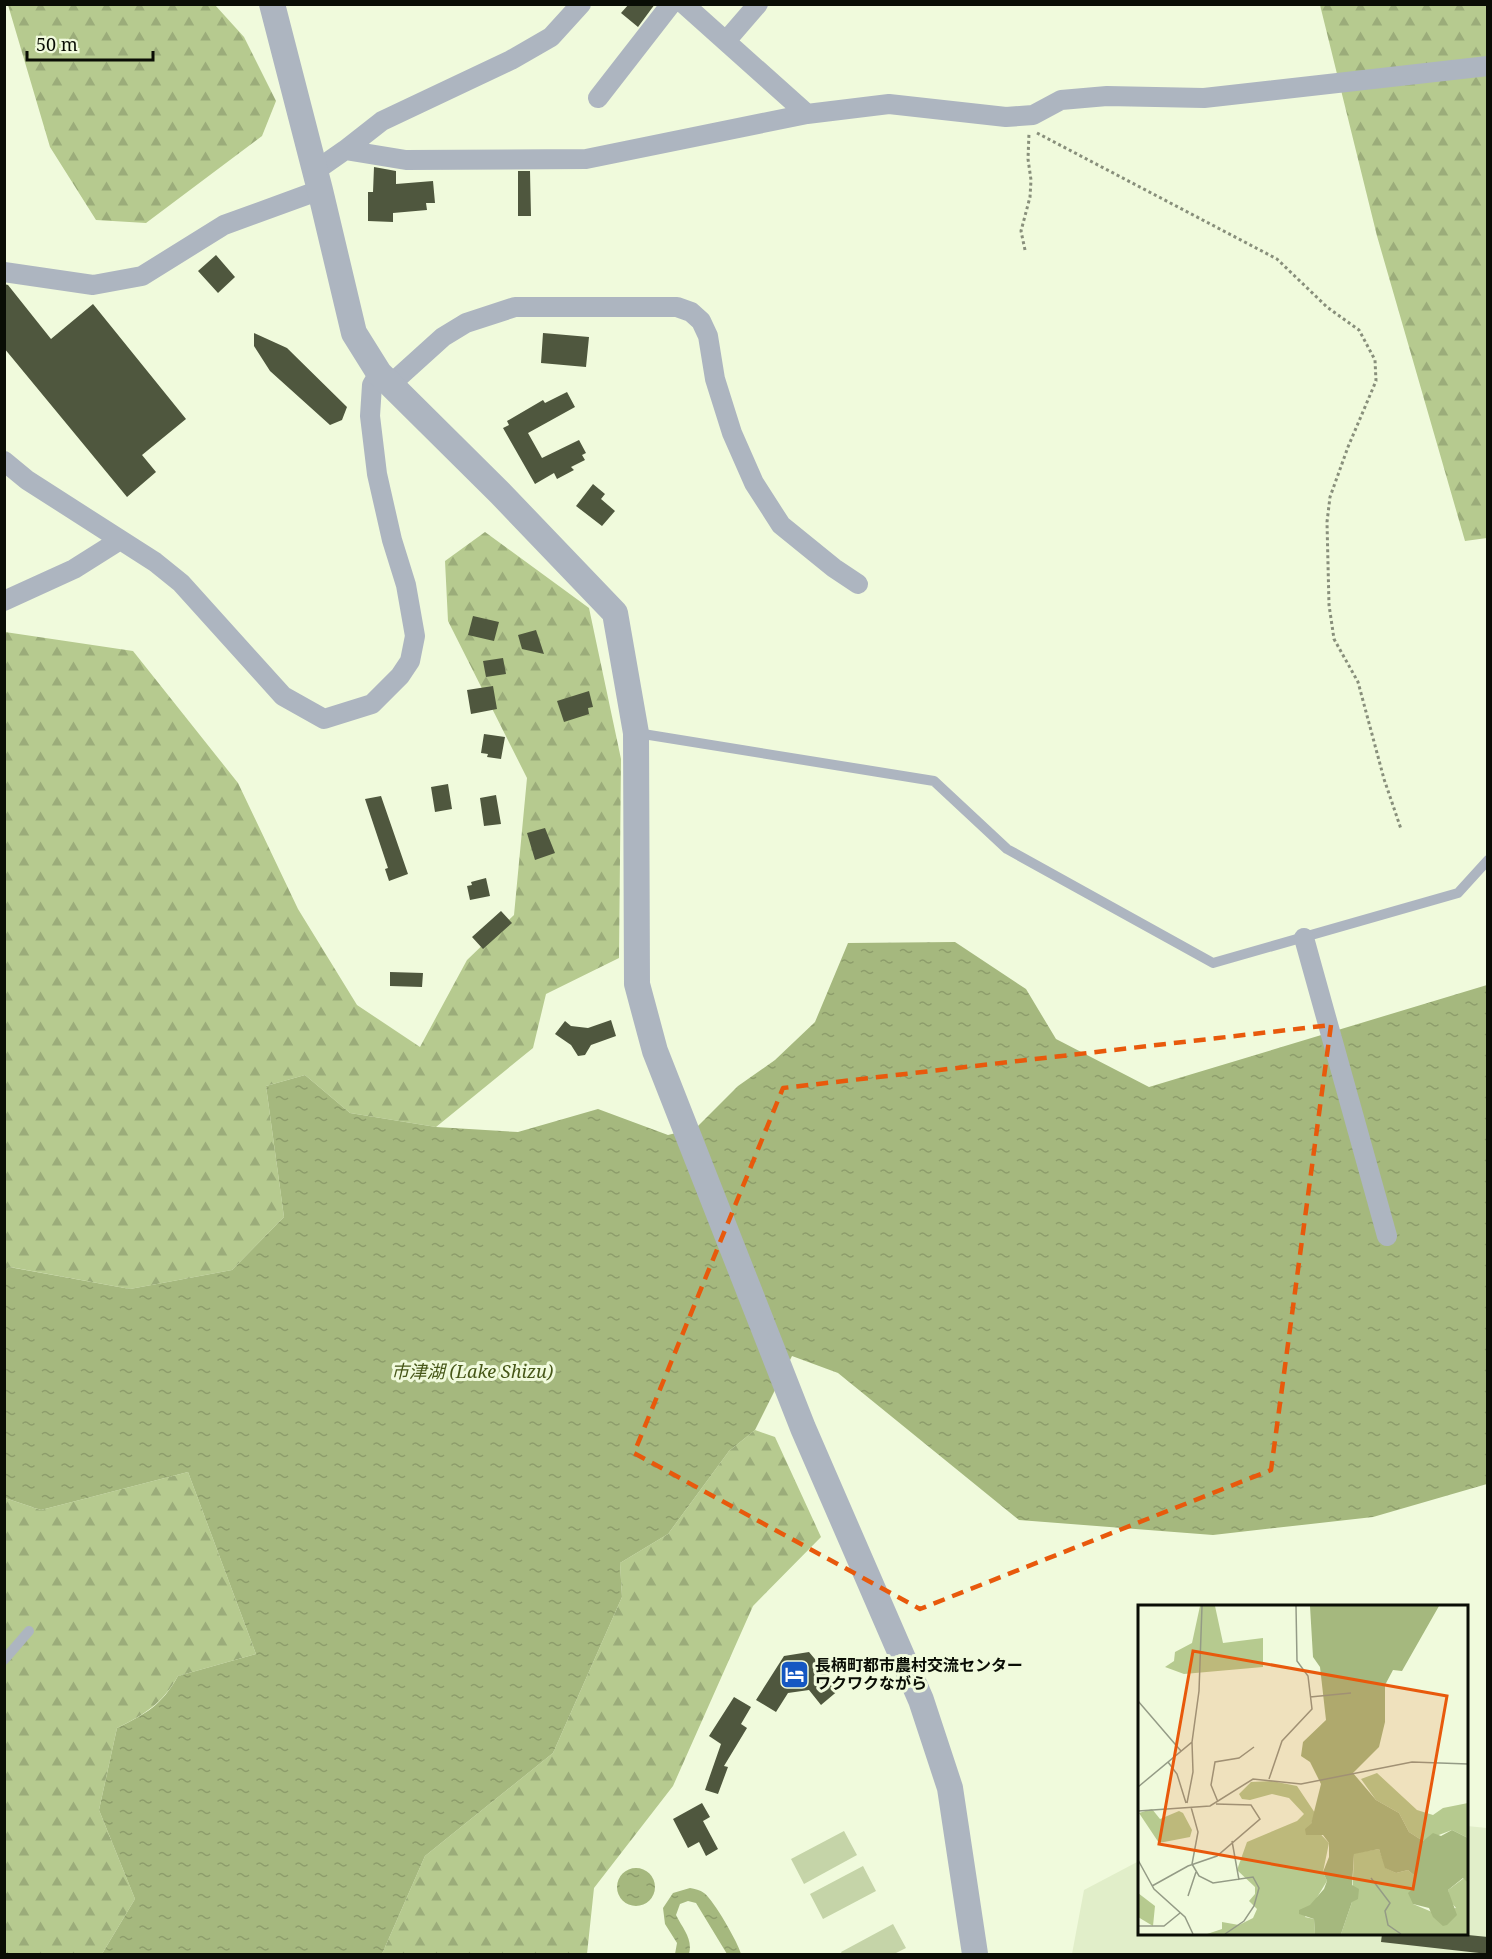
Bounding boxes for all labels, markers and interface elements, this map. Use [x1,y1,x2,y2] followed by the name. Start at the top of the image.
[27,24,153,62] scale bar
[36,32,78,56] text: 50 m
[391,1359,553,1383] water label: 市津湖 (Lake Shizu)
[1138,1605,1468,1935] inset map
[815,1654,1023,1694] place label: 長柄町都市農村交流センター ワクワクながら
[778,1658,810,1690] hotel icon: 長柄町都市農村交流センター ワクワクながら

